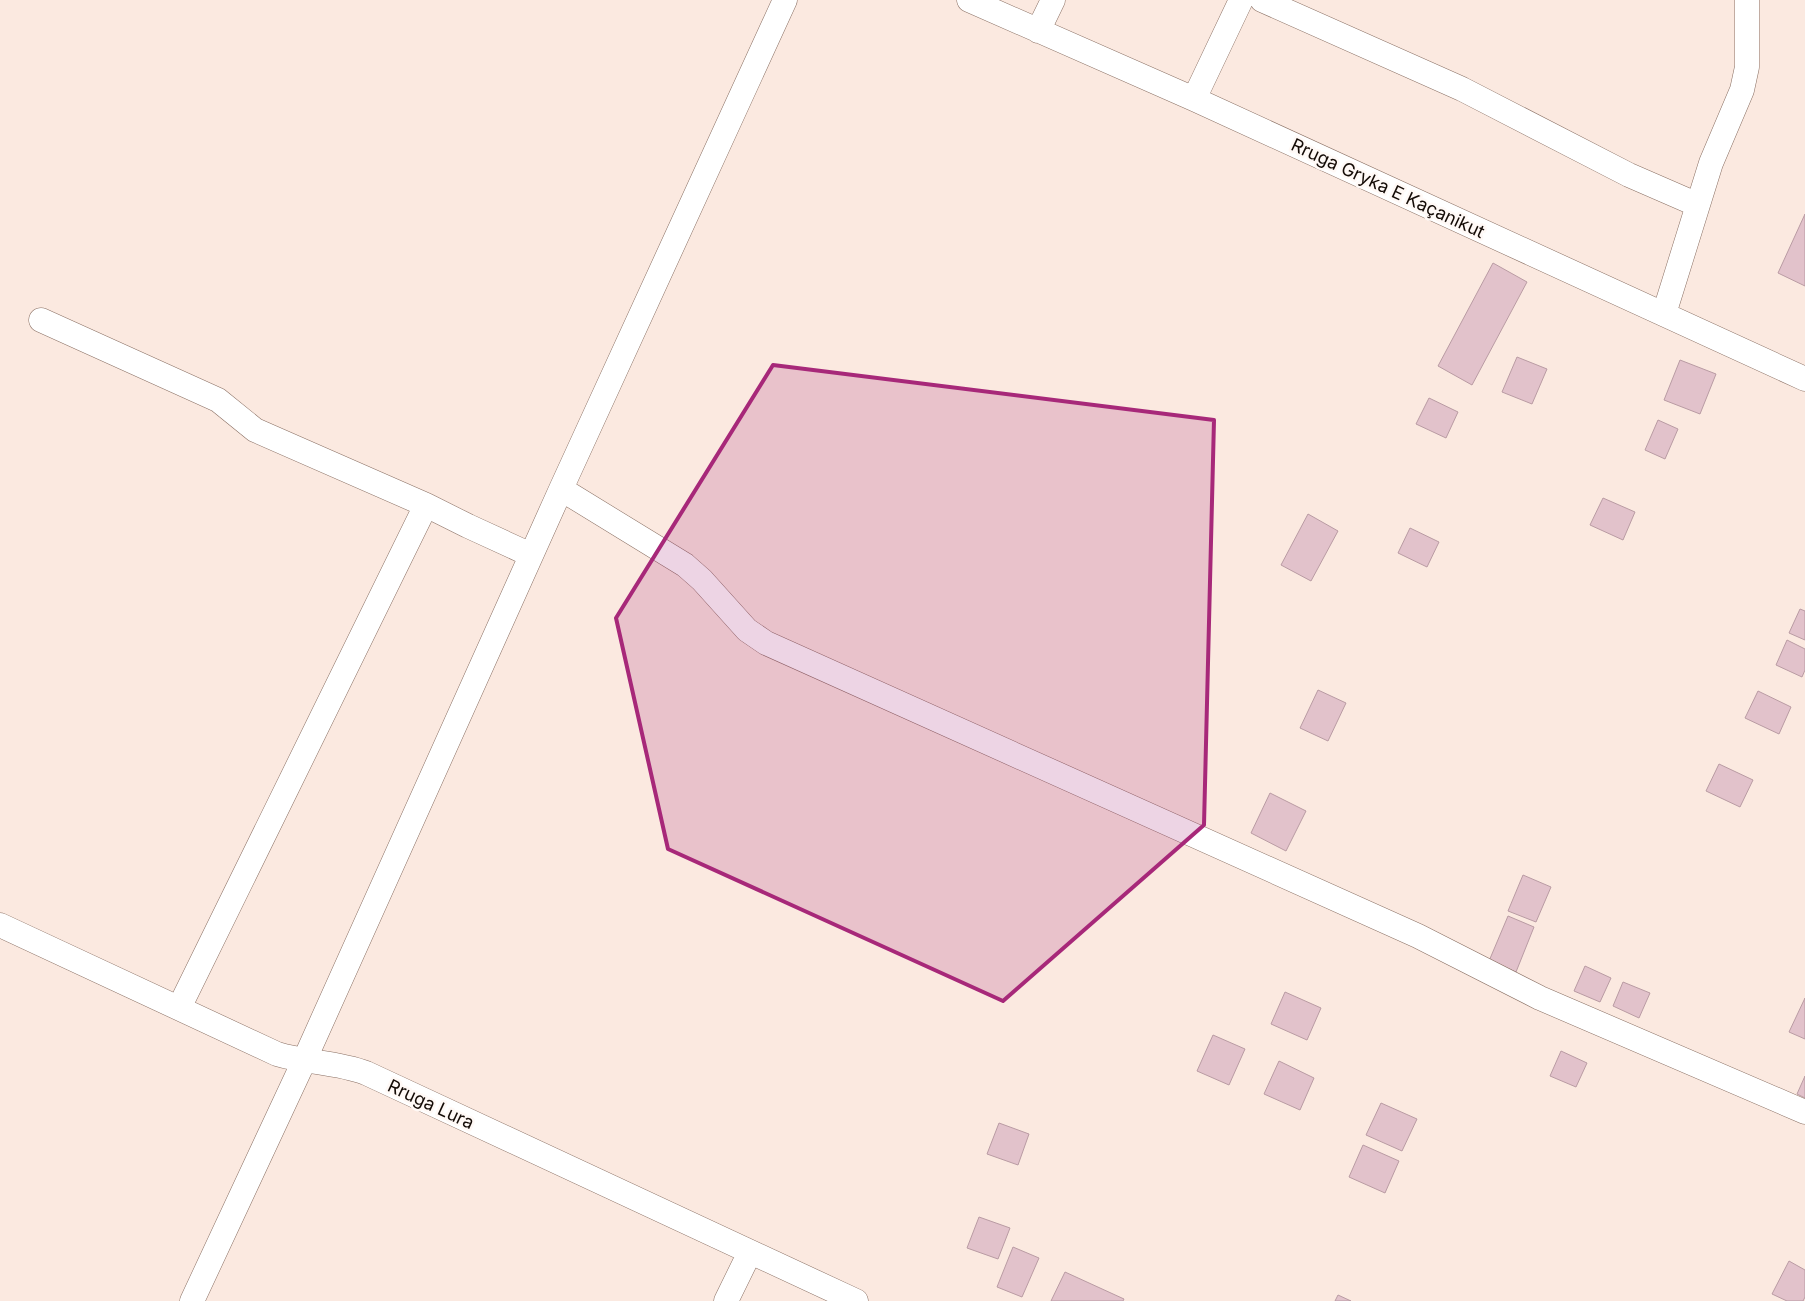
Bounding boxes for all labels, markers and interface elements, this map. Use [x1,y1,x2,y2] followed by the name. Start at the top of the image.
[1288,134,1488,242] street label: Rruga Gryka E Kaçanikut
[384,1075,478,1133] street label: Rruga Lura

